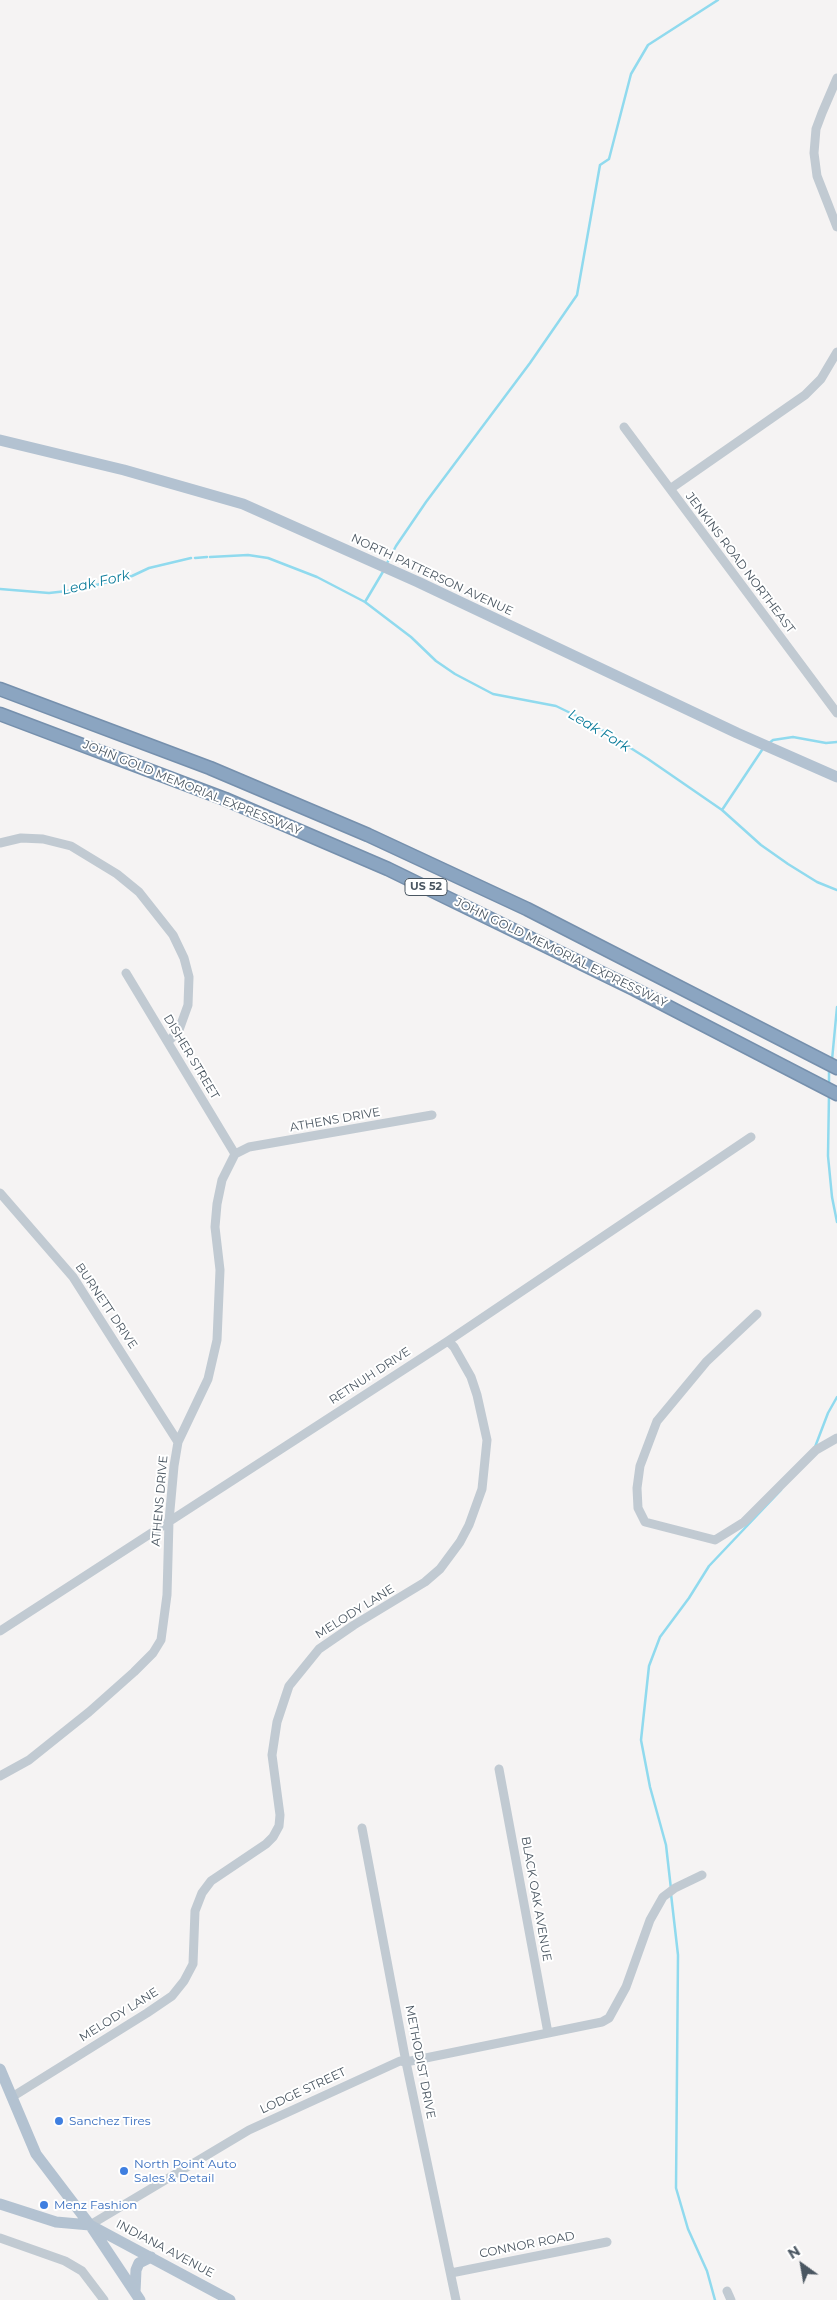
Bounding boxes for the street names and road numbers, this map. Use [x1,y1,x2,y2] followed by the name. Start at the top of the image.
[682,490,798,636] street label: JENKINS ROAD NORTHEAST
[349,531,515,619] street label: NORTH PATTERSON AVENUE
[81,737,303,839] street label: JOHN GOLD MEMORIAL EXPRESSWAY
[405,879,447,896] road number: US 52
[452,895,670,1011] street label: JOHN GOLD MEMORIAL EXPRESSWAY
[160,1012,222,1102] street label: DISHER STREET
[289,1105,381,1135] street label: ATHENS DRIVE
[72,1260,140,1352] street label: BURNETT DRIVE
[327,1344,413,1408] street label: RETNUH DRIVE
[149,1455,171,1547] street label: ATHENS DRIVE
[313,1582,397,1642] street label: MELODY LANE
[518,1835,554,1963] street label: BLACK OAK AVENUE
[77,1985,161,2045] street label: MELODY LANE
[402,2004,438,2120] street label: METHODIST DRIVE
[258,2065,348,2117] street label: LODGE STREET
[114,2217,216,2281] street label: INDIANA AVENUE
[478,2229,576,2261] street label: CONNOR ROAD

